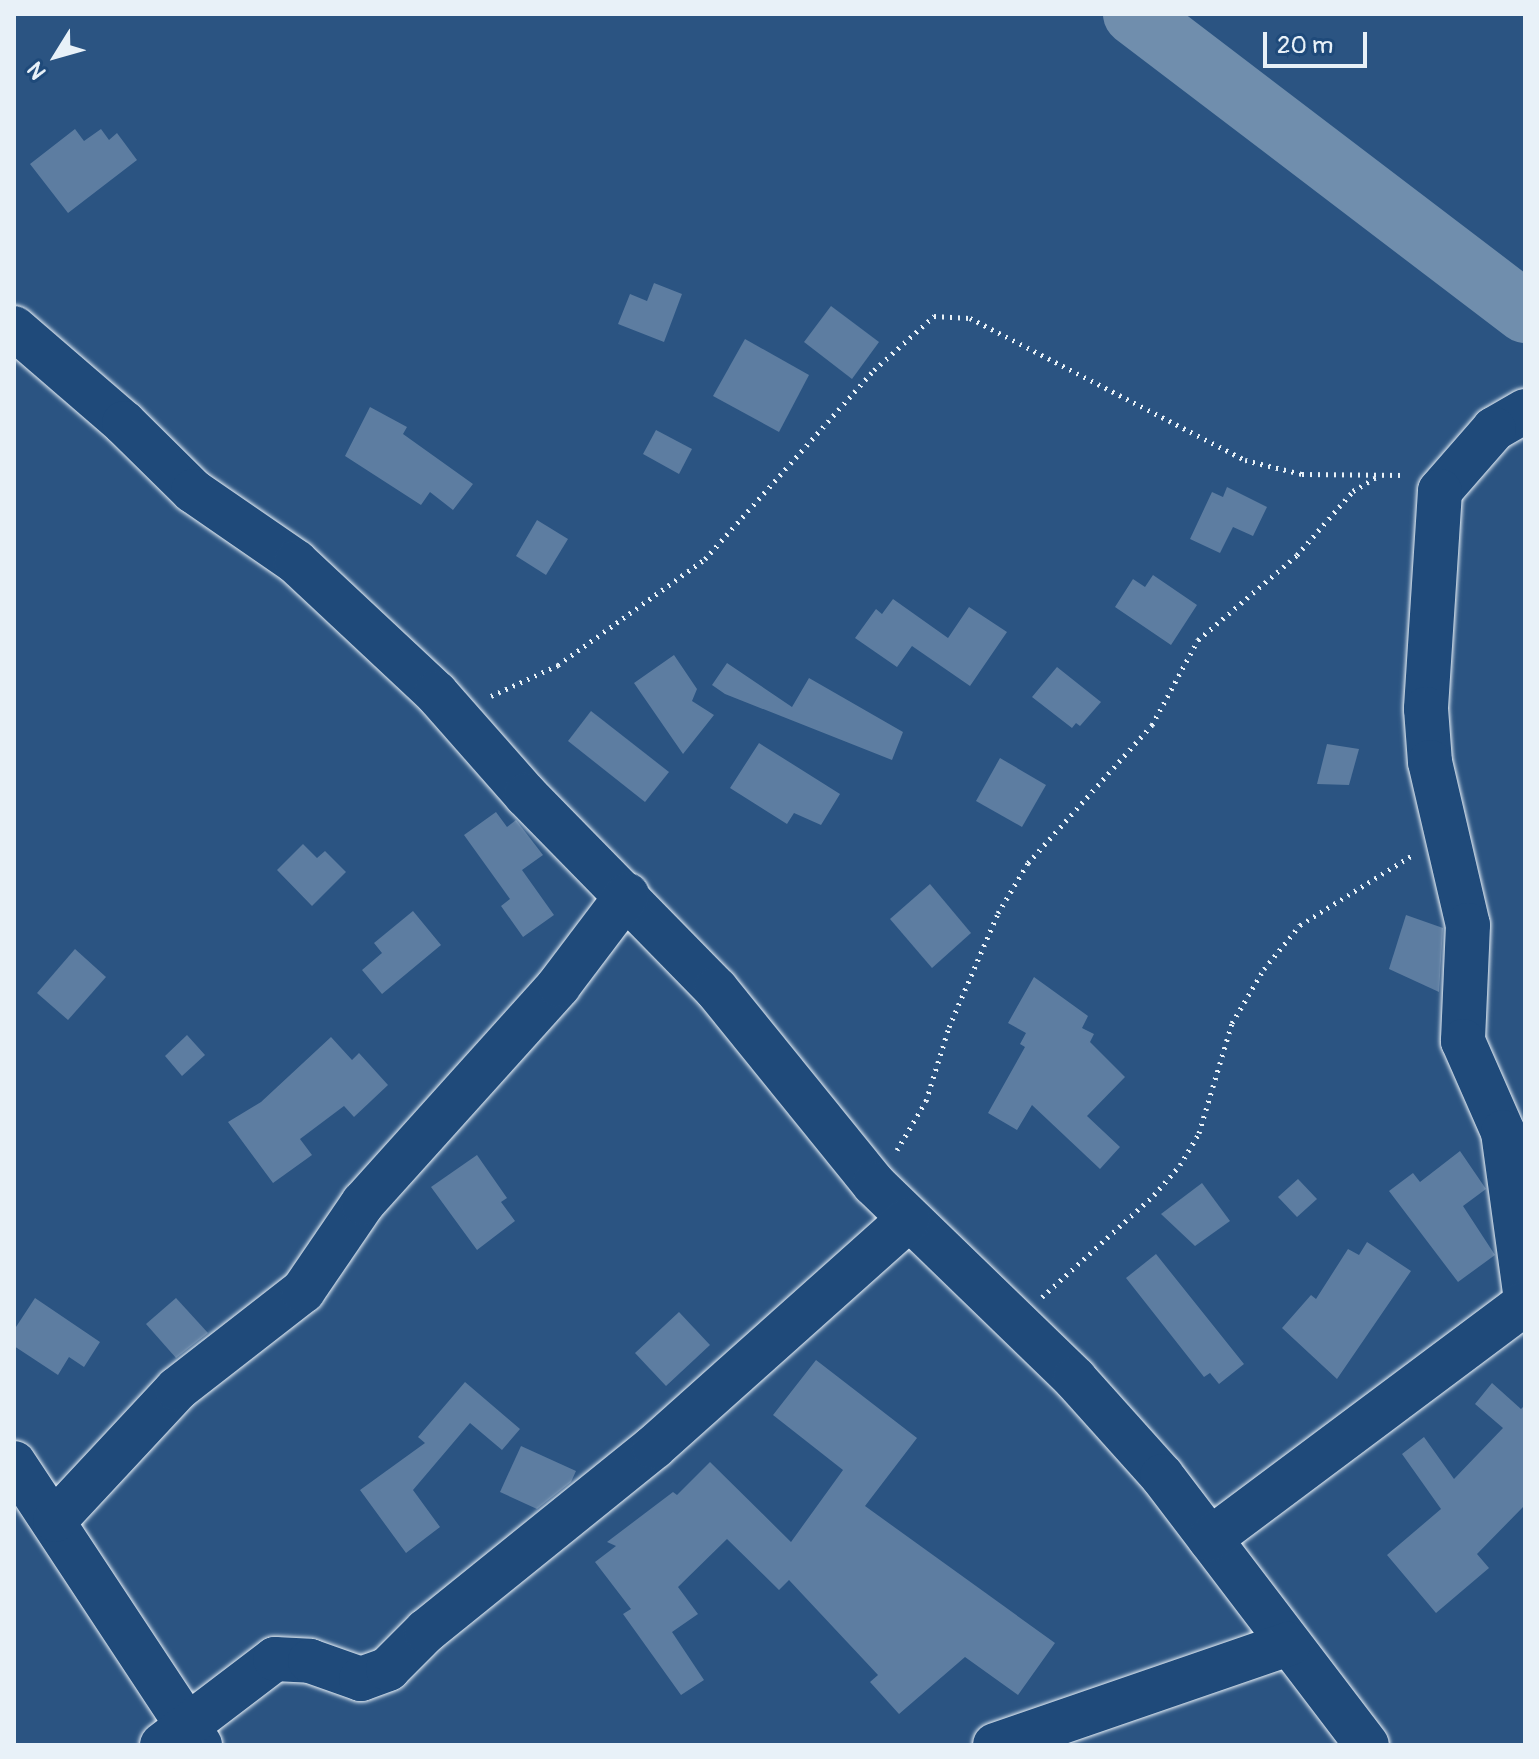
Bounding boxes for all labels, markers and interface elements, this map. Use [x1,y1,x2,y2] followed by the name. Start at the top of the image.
[16,16,96,96] north arrow
[1267,16,1371,66] scale bar
[1277,31,1333,60] text: 20 m
[21,56,52,85] text: N

